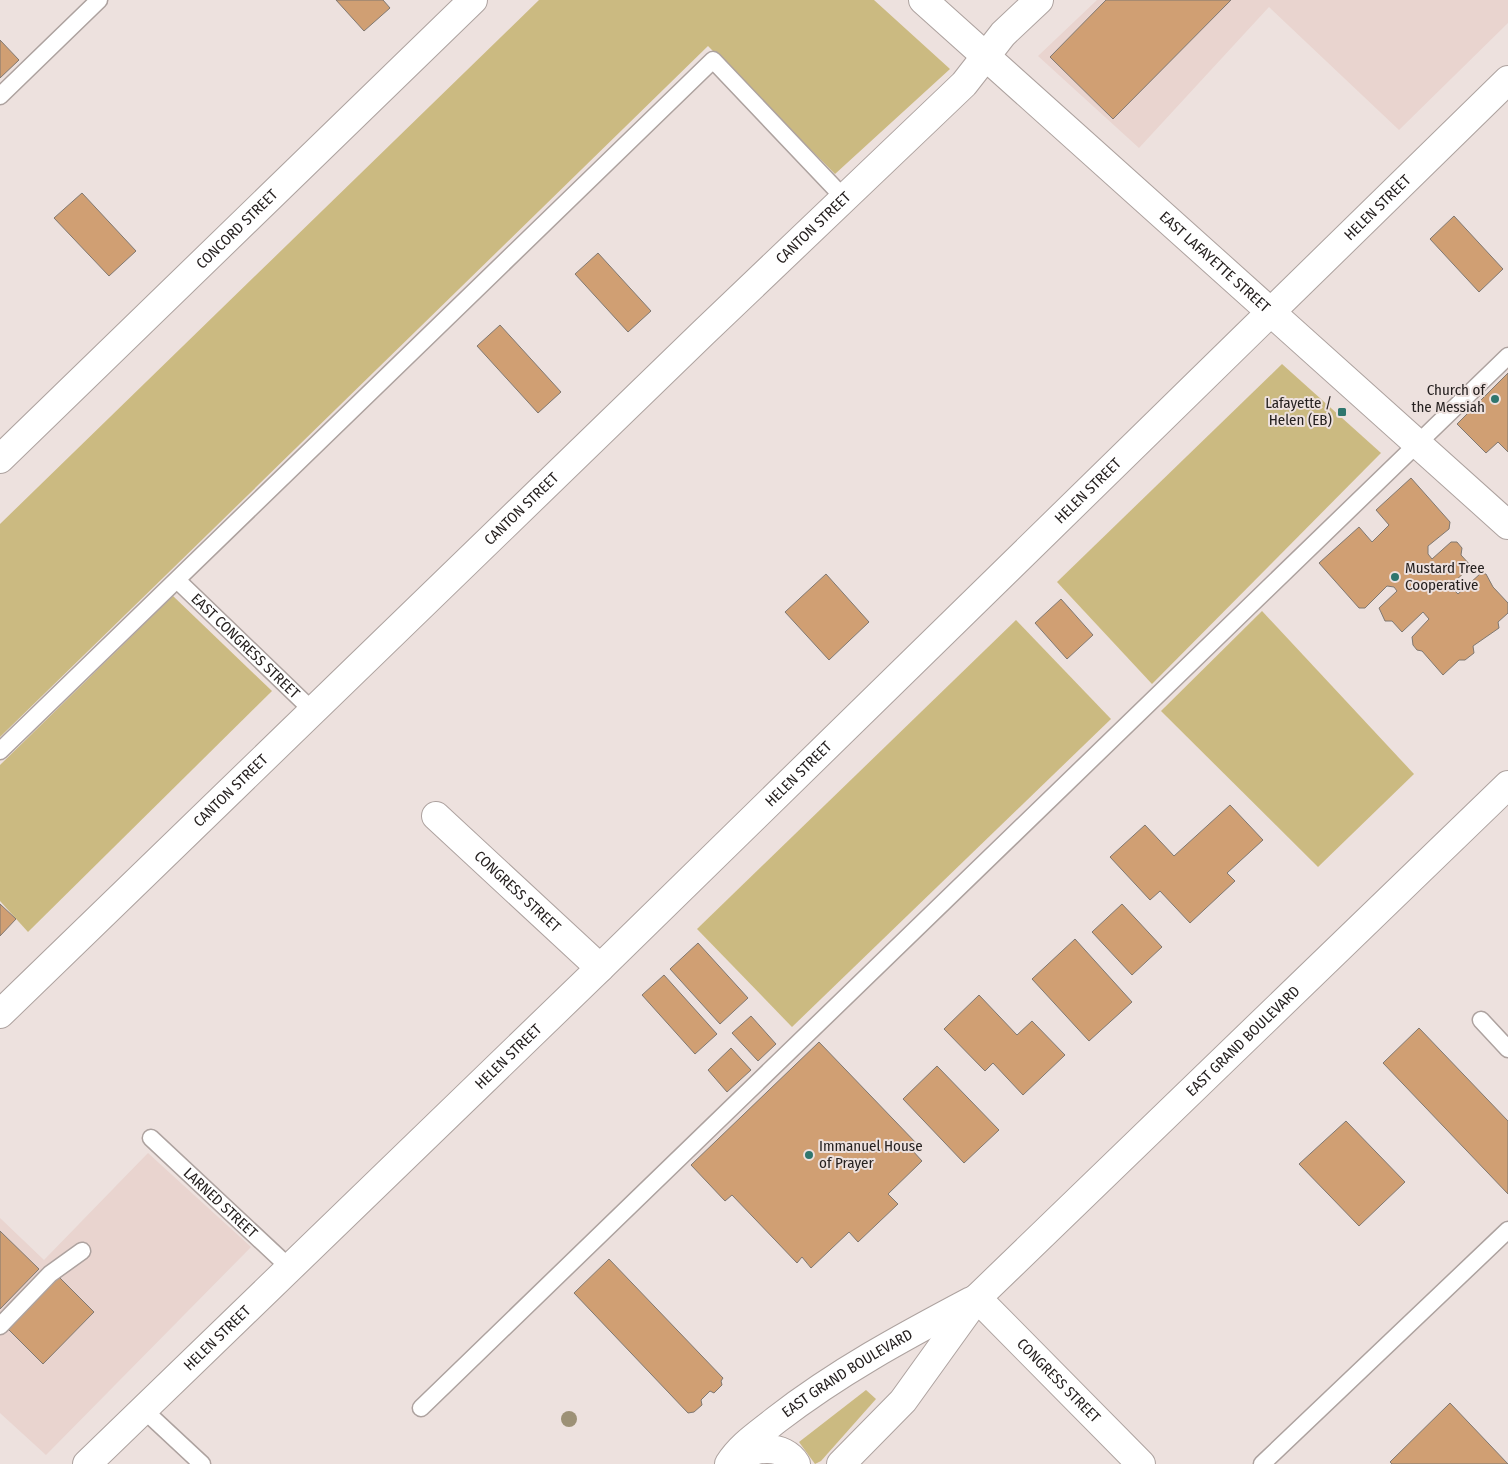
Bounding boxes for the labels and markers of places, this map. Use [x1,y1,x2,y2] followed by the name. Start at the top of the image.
[1411,381,1486,416] place label: Church of the Messiah
[1489,393,1501,405] marker: Church of the Messiah
[1265,394,1332,429] place label: Lafayette / Helen (EB)
[1336,406,1348,418] marker: Lafayette / Helen (EB)
[1405,559,1485,594] place label: Mustard Tree Cooperative
[1389,571,1401,583] marker: Mustard Tree Cooperative
[819,1137,923,1172] place label: Immanuel House of Prayer
[803,1149,815,1161] marker: Immanuel House of Prayer

